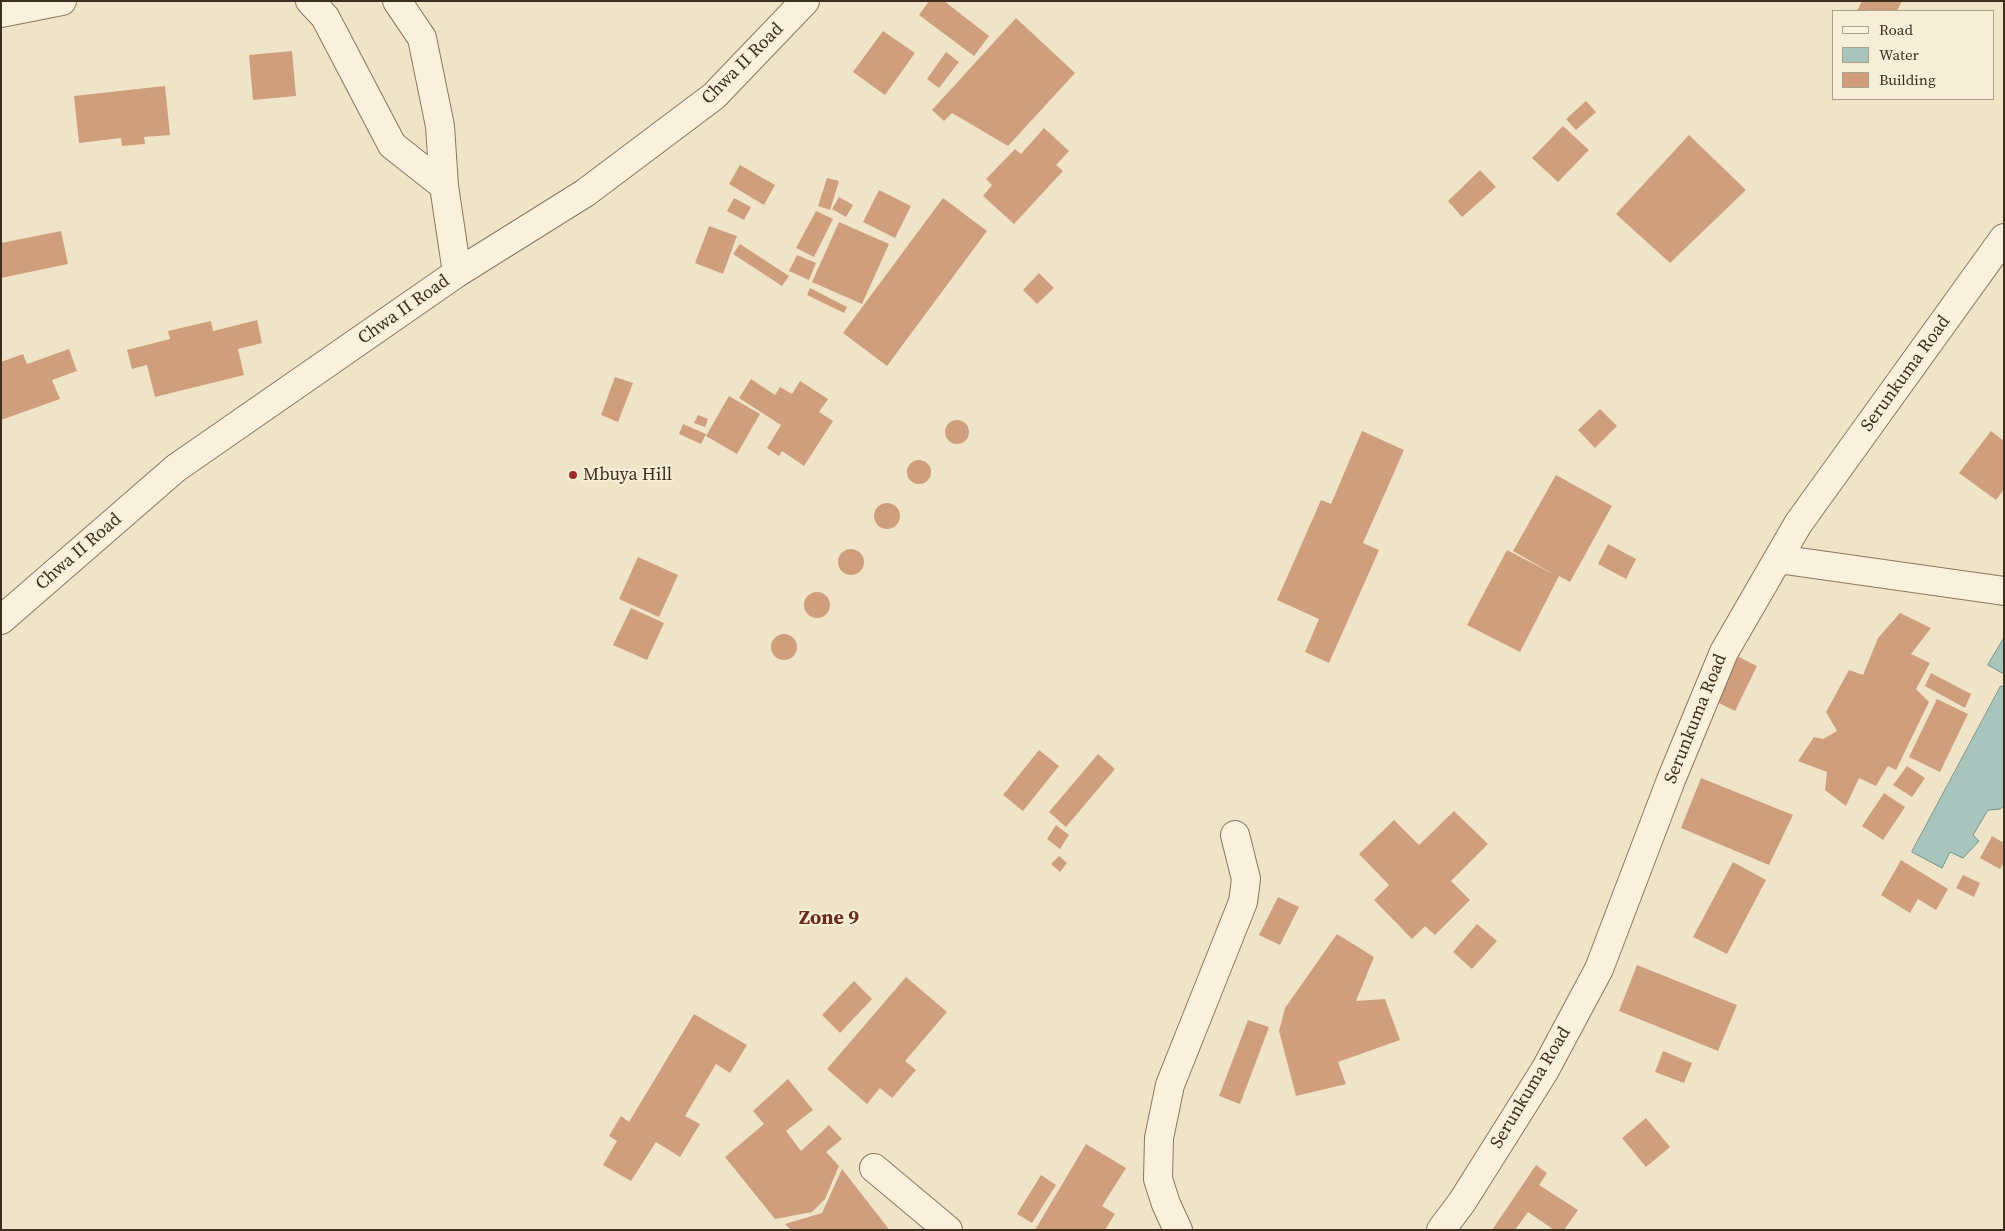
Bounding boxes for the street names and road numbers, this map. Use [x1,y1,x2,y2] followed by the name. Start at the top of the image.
[698,19,788,109] street label: Chwa II Road
[354,271,454,349] street label: Chwa II Road
[1857,312,1955,436] street label: Serunkuma Road
[32,509,126,595] street label: Chwa II Road
[1660,651,1732,787] street label: Serunkuma Road
[1486,1023,1576,1153] street label: Serunkuma Road

